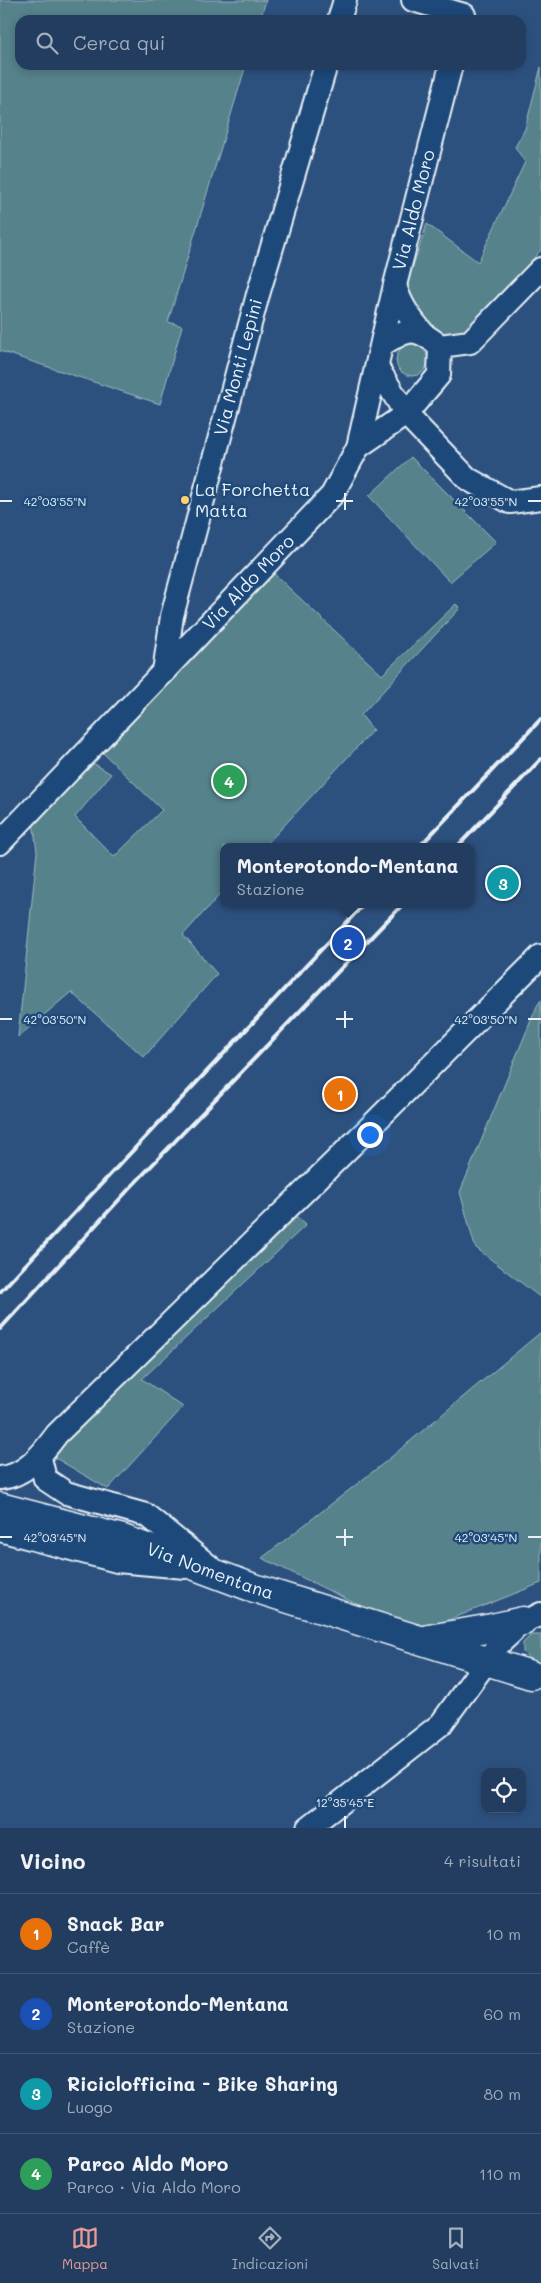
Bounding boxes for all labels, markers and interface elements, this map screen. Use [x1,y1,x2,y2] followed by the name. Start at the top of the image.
[15,15,526,70] search box
[33,29,61,57] icon: search
[73,30,165,55] text: Cerca qui
[386,147,440,273] street label: Via Aldo Moro
[208,296,267,438] street label: Via Monti Lepini
[195,477,310,522] place label: La Forchetta Matta
[24,493,86,509] text: 42°03'55"N
[455,493,517,509] text: 42°03'55"N
[179,494,191,506] marker: La Forchetta Matta
[196,529,299,635] street label: Via Aldo Moro
[213,762,245,800] pin: 4
[220,843,475,908] popup
[237,853,458,878] text: Monterotondo-Mentana
[487,864,519,902] pin: 3
[237,878,305,899] text: Stazione
[332,924,364,962] pin: 2
[24,1011,86,1027] text: 42°03'50"N
[455,1011,517,1027] text: 42°03'50"N
[324,1075,356,1113] pin: 1
[357,1122,383,1148] your location
[24,1529,86,1545] text: 42°03'45"N
[455,1529,517,1545] text: 42°03'45"N
[143,1536,277,1604] street label: Via Nomentana
[481,1768,526,1813] map controls
[481,1768,526,1813] button: locate
[316,1794,374,1810] text: 12°35'45"E
[20,1847,85,1874] text: Vicino
[444,1850,521,1871] text: 4 risultati
[67,1911,164,1936] text: Snack Bar
[32,1923,40,1944] text: 1
[486,1923,521,1944] text: 10 m
[67,1936,110,1957] text: Caffè
[67,1991,289,2016] text: Monterotondo-Mentana
[32,2003,40,2024] text: 2
[484,2003,521,2024] text: 60 m
[67,2016,135,2037] text: Stazione
[67,2071,338,2096] text: Riciclofficina - Bike Sharing
[31,2083,41,2104] text: 3
[484,2083,521,2104] text: 80 m
[67,2096,112,2117] text: Luogo
[67,2151,228,2176] text: Parco Aldo Moro
[31,2163,41,2184] text: 4
[479,2163,521,2184] text: 110 m
[67,2176,241,2197] text: Parco · Via Aldo Moro
[62,2224,108,2273] tab: Mappa
[232,2224,308,2273] tab: Indicazioni
[432,2224,479,2273] tab: Salvati

